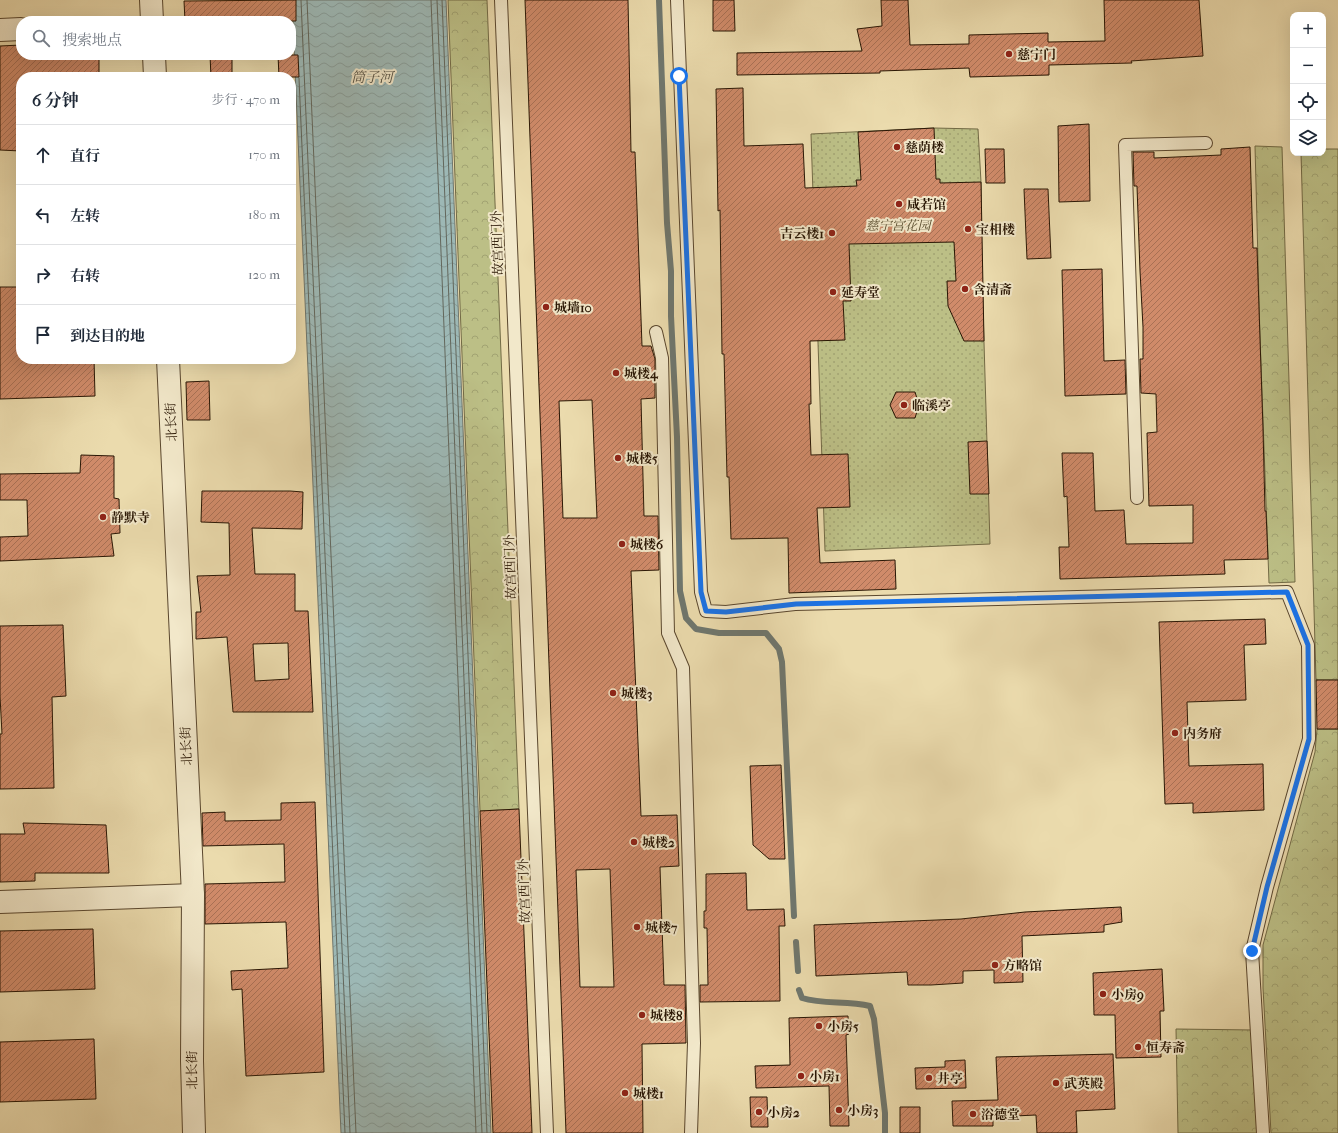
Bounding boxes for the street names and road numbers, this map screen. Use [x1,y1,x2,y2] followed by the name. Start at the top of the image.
[488,210,506,276] street label: 故宫西门外
[162,402,180,442] street label: 北长街
[501,534,519,600] street label: 故宫西门外
[177,726,195,766] street label: 北长街
[515,858,533,924] street label: 故宫西门外
[184,1050,200,1090] street label: 北长街

